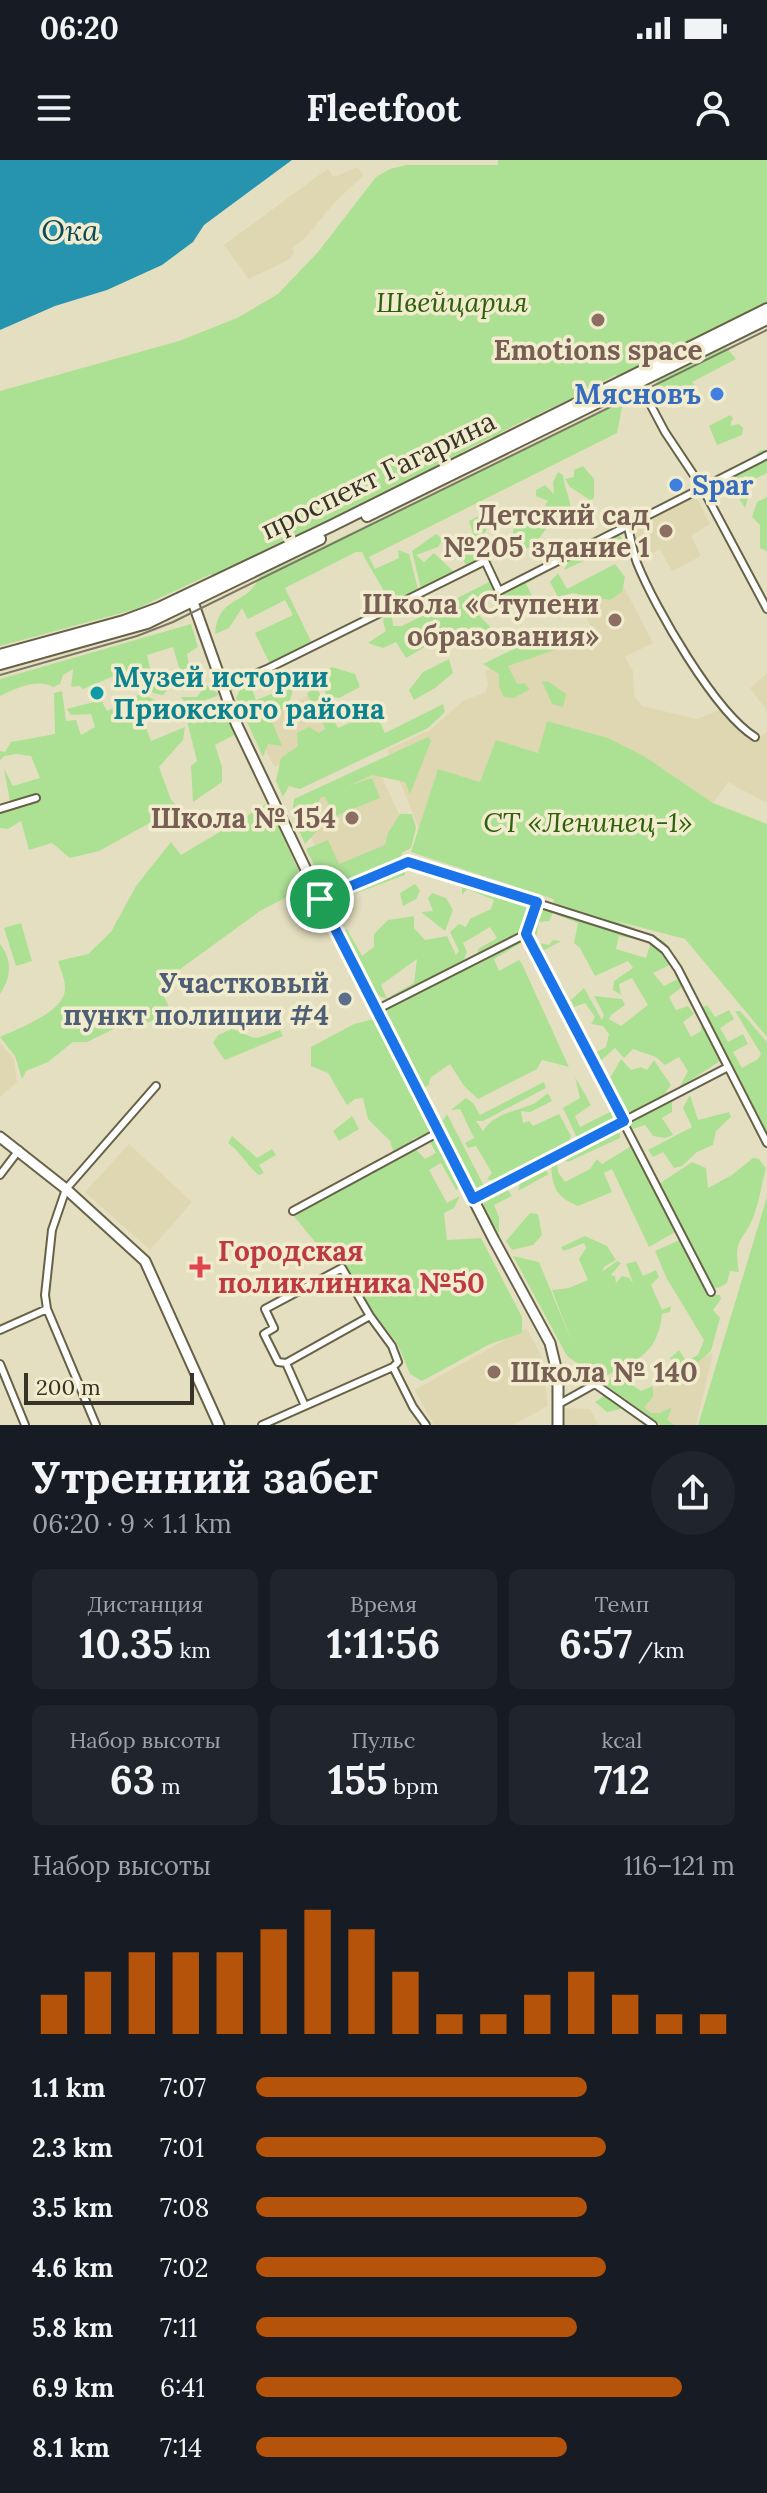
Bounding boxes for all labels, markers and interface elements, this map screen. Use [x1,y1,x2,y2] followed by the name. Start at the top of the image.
[40,9,119,47] text: 06:20
[306,85,461,131] text: Fleetfoot
[32,86,76,130] icon: menu
[691,86,735,130] icon: person
[41,211,99,249] water label: Ока
[376,284,528,320] park label: Швейцария
[589,311,607,329] marker: Emotions space
[494,332,702,368] place label: Emotions space
[574,376,701,412] place label: Мясновъ
[708,385,726,403] marker: Мясновъ
[255,403,501,547] street label: проспект Гагарина
[692,467,754,503] place label: Spar
[667,476,685,494] marker: Spar
[443,497,650,565] place label: Детский сад №205 здание 1
[657,522,675,540] marker: Детский сад №205 здание 1
[362,586,599,654] place label: Школа «Ступени образования»
[606,611,624,629] marker: Школа «Ступени образования»
[113,659,385,727] place label: Музей истории Приокского района
[88,684,106,702] marker: Музей истории Приокского района
[150,800,336,836] place label: Школа № 154
[483,804,693,840] park label: СТ «Ленинец-1»
[343,809,361,827] marker: Школа № 154
[286,865,354,933] pin
[298,877,342,921] icon: arrive
[63,965,329,1033] place label: Участковый пункт полиции #4
[336,990,354,1008] marker: Участковый пункт полиции #4
[218,1233,485,1301] place label: Городская поликлиника №50
[189,1256,211,1278] marker: Городская поликлиника №50
[510,1354,698,1390] place label: Школа № 140
[485,1363,503,1381] marker: Школа № 140
[24,1369,194,1405] scale bar
[36,1373,101,1401] text: 200 m
[32,1449,379,1505] text: Утренний забег
[651,1451,735,1535] button: share
[32,1507,232,1540] text: 06:20 · 9 × 1.1 km
[87,1590,203,1618] text: Дистанция
[350,1590,417,1618] text: Время
[594,1590,649,1618] text: Темп
[79,1618,174,1669] text: 10.35
[327,1618,440,1669] text: 1:11:56
[559,1618,632,1669] text: 6:57
[174,1636,211,1664] text: km
[632,1636,685,1664] text: /km
[69,1726,221,1754] text: Набор высоты
[352,1726,415,1754] text: Пульс
[601,1726,642,1754] text: kcal
[110,1754,155,1805] text: 63
[328,1754,388,1805] text: 155
[594,1754,650,1805] text: 712
[155,1772,181,1800] text: m
[388,1772,439,1800] text: bpm
[32,1849,211,1882] text: Набор высоты
[623,1849,735,1882] text: 116–121 m
[32,2071,105,2104] text: 1.1 km
[160,2071,206,2104] text: 7:07
[32,2131,113,2164] text: 2.3 km
[160,2131,204,2164] text: 7:01
[32,2191,113,2224] text: 3.5 km
[160,2191,209,2224] text: 7:08
[32,2251,113,2284] text: 4.6 km
[160,2251,208,2284] text: 7:02
[32,2311,113,2344] text: 5.8 km
[160,2311,197,2344] text: 7:11
[32,2371,114,2404] text: 6.9 km
[160,2371,205,2404] text: 6:41
[32,2431,110,2464] text: 8.1 km
[160,2431,202,2464] text: 7:14

